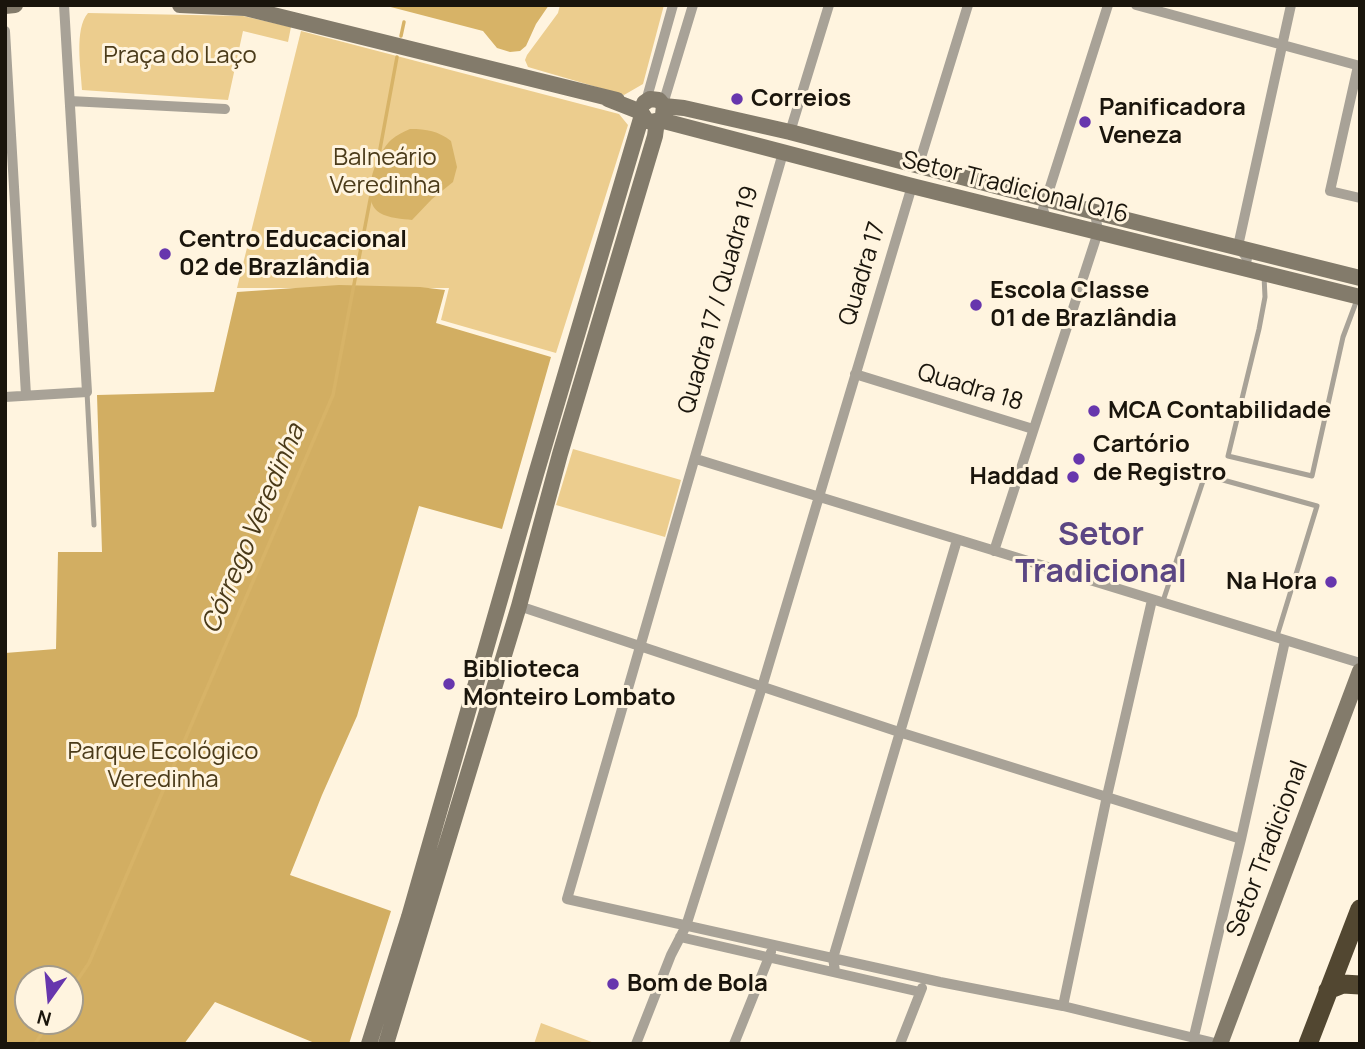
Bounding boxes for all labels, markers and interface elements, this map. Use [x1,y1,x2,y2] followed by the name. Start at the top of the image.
[103,42,257,70] park label: Praça do Laço
[751,85,851,113] place label: Correios
[729,91,745,107] marker: Correios
[1099,94,1246,150] place label: Panificadora Veneza
[1077,114,1093,130] marker: Panificadora Veneza
[329,144,441,200] park label: Balneário Veredinha
[899,146,1131,230] street label: Setor Tradicional Q16
[673,183,765,417] street label: Quadra 17 / Quadra 19
[834,219,892,329] street label: Quadra 17
[179,226,407,282] place label: Centro Educacional 02 de Brazlândia
[157,246,173,262] marker: Centro Educacional 02 de Brazlândia
[990,277,1177,333] place label: Escola Classe 01 de Brazlândia
[968,297,984,313] marker: Escola Classe 01 de Brazlândia
[914,358,1026,418] street label: Quadra 18
[1108,397,1331,425] place label: MCA Contabilidade
[1086,403,1102,419] marker: MCA Contabilidade
[196,420,312,638] water label: Córrego Veredinha
[1093,431,1226,487] place label: Cartório de Registro
[1071,451,1087,467] marker: Cartório de Registro
[970,463,1059,491] place label: Haddad
[1065,469,1081,485] marker: Haddad
[1015,517,1187,592] district label: Setor Tradicional
[1226,568,1317,596] place label: Na Hora
[1323,574,1339,590] marker: Na Hora
[463,656,676,712] place label: Biblioteca Monteiro Lombato
[441,676,457,692] marker: Biblioteca Monteiro Lombato
[68,738,258,794] park label: Parque Ecológico Veredinha
[1221,757,1315,941] street label: Setor Tradicional
[14,965,84,1035] north arrow
[627,970,768,998] place label: Bom de Bola
[605,976,621,992] marker: Bom de Bola
[34,1004,54,1033] text: N

